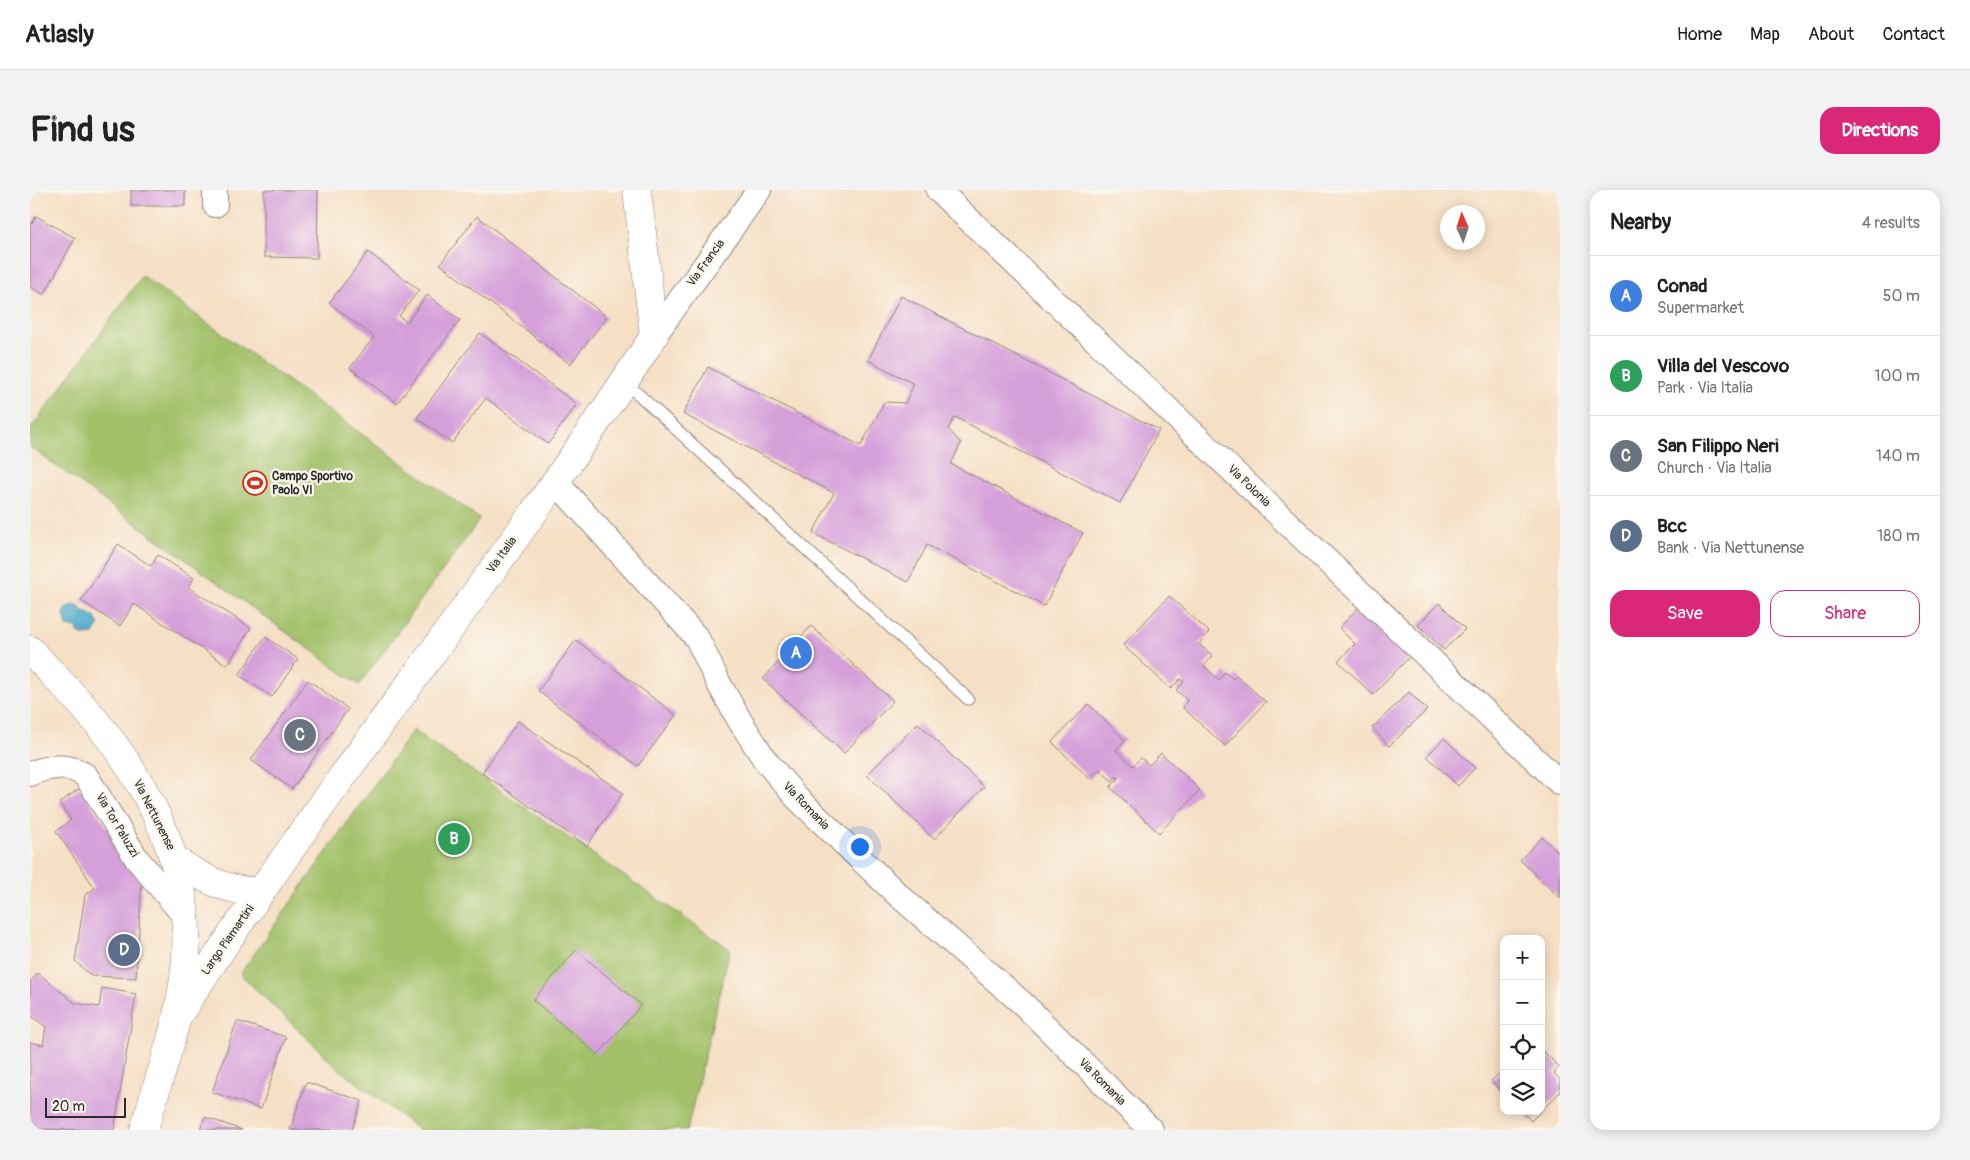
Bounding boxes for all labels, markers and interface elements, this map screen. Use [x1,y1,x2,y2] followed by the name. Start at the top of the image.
[25,20,94,49] text: Atlasly
[1677,23,1722,46] text: Home
[1750,23,1780,46] text: Map
[1808,23,1854,46] text: About
[1882,23,1945,46] text: Contact
[1820,107,1940,154] button: Directions
[30,108,135,152] text: Find us
[1440,205,1485,250] north arrow
[1610,209,1671,236] text: Nearby
[1862,213,1920,233] text: 4 results
[684,236,728,290] street label: Via Francia
[1657,274,1708,298] text: Conad
[1621,286,1631,306] text: A
[1883,286,1920,306] text: 50 m
[1657,298,1744,318] text: Supermarket
[1657,354,1789,378] text: Villa del Vescovo
[1621,366,1631,386] text: B
[1874,366,1920,386] text: 100 m
[1657,378,1753,398] text: Park · Via Italia
[1657,434,1779,458] text: San Filippo Neri
[1621,446,1631,466] text: C
[1876,446,1920,466] text: 140 m
[1657,458,1772,478] text: Church · Via Italia
[1224,462,1274,511] street label: Via Polonia
[272,469,353,498] place label: Campo Sportivo Paolo VI
[242,470,268,496] sports icon: Campo Sportivo Paolo VI
[1657,514,1687,538] text: Bcc
[1621,526,1631,546] text: D
[1877,526,1920,546] text: 180 m
[484,533,521,576] street label: Via Italia
[1657,538,1804,558] text: Bank · Via Nettunense
[1610,590,1760,637] button: Save
[1770,590,1920,637] button: Share
[780,634,812,672] pin: A
[284,716,316,754] pin: C
[130,777,178,853] street label: Via Nettunense
[779,779,833,833] street label: Via Romania
[92,790,142,860] street label: Via Tor Paluzzi
[438,820,470,858] pin: B
[847,834,873,860] your location
[198,902,258,978] street label: Largo Piamartini
[108,931,140,969] pin: D
[1500,935,1545,1115] map controls
[1500,935,1545,980] button: +
[1500,980,1545,1025] button: −
[1500,1025,1545,1070] button: locate
[1075,1055,1129,1109] street label: Via Romania
[1500,1070,1545,1115] button: layers
[45,1095,126,1118] scale bar
[52,1098,85,1115] text: 20 m

